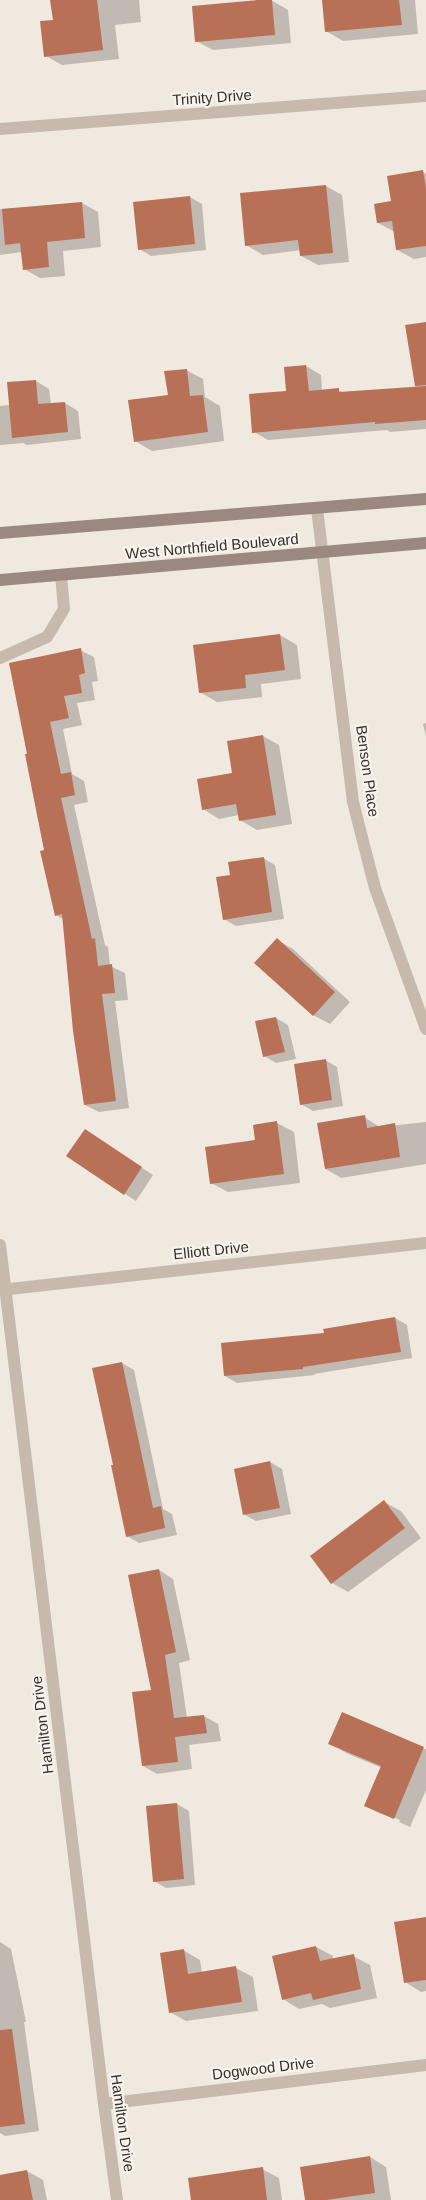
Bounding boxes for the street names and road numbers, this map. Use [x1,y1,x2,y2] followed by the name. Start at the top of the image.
[172,86,252,108] street label: Trinity Drive
[125,530,299,562] street label: West Northfield Boulevard
[353,724,383,818] street label: Benson Place
[172,1238,250,1262] street label: Elliott Drive
[28,1675,56,1775] street label: Hamilton Drive
[211,2053,315,2083] street label: Dogwood Drive
[108,2073,138,2173] street label: Hamilton Drive

